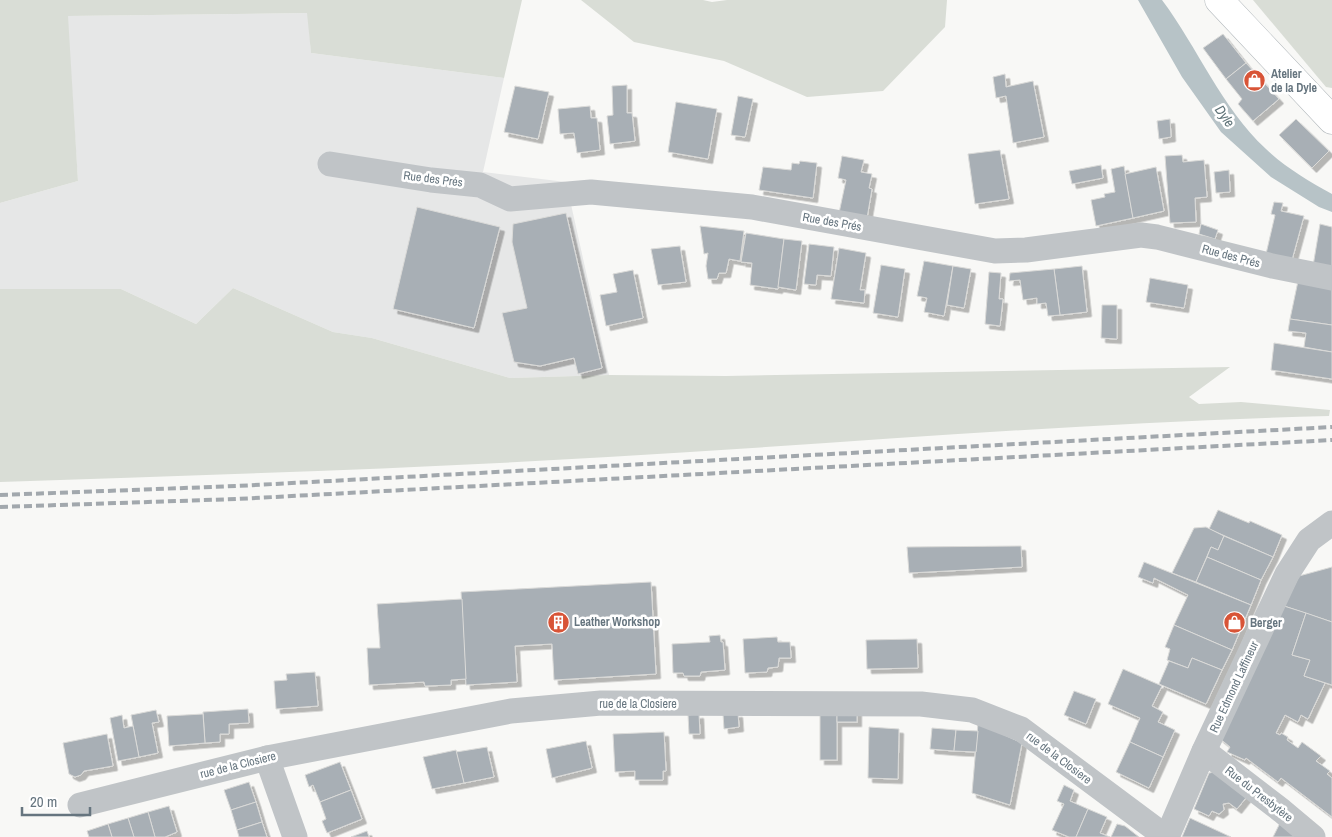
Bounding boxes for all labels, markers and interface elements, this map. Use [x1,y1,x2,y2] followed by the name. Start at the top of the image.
[1271,66,1317,96] place label: Atelier de la Dyle
[1243,69,1267,93] shop icon: Atelier de la Dyle
[1211,101,1239,131] water label: Dyle
[402,167,464,191] street label: Rue des Prés
[801,209,863,235] street label: Rue des Prés
[1200,241,1262,271] street label: Rue des Prés
[546,610,570,634] building icon: Leather Workshop
[1222,611,1246,635] shop icon: Berger
[574,614,660,630] place label: Leather Workshop
[1250,615,1282,631] place label: Berger
[1206,638,1262,735] street label: Rue Edmond Laffineur
[599,696,677,712] street label: rue de la Closiere
[1023,728,1095,788] street label: rue de la Closiere
[198,748,278,782] street label: rue de la Closiere
[1222,762,1296,826] street label: Rue du Presbytère
[22,784,90,816] scale bar
[30,791,57,812] text: 20 m

